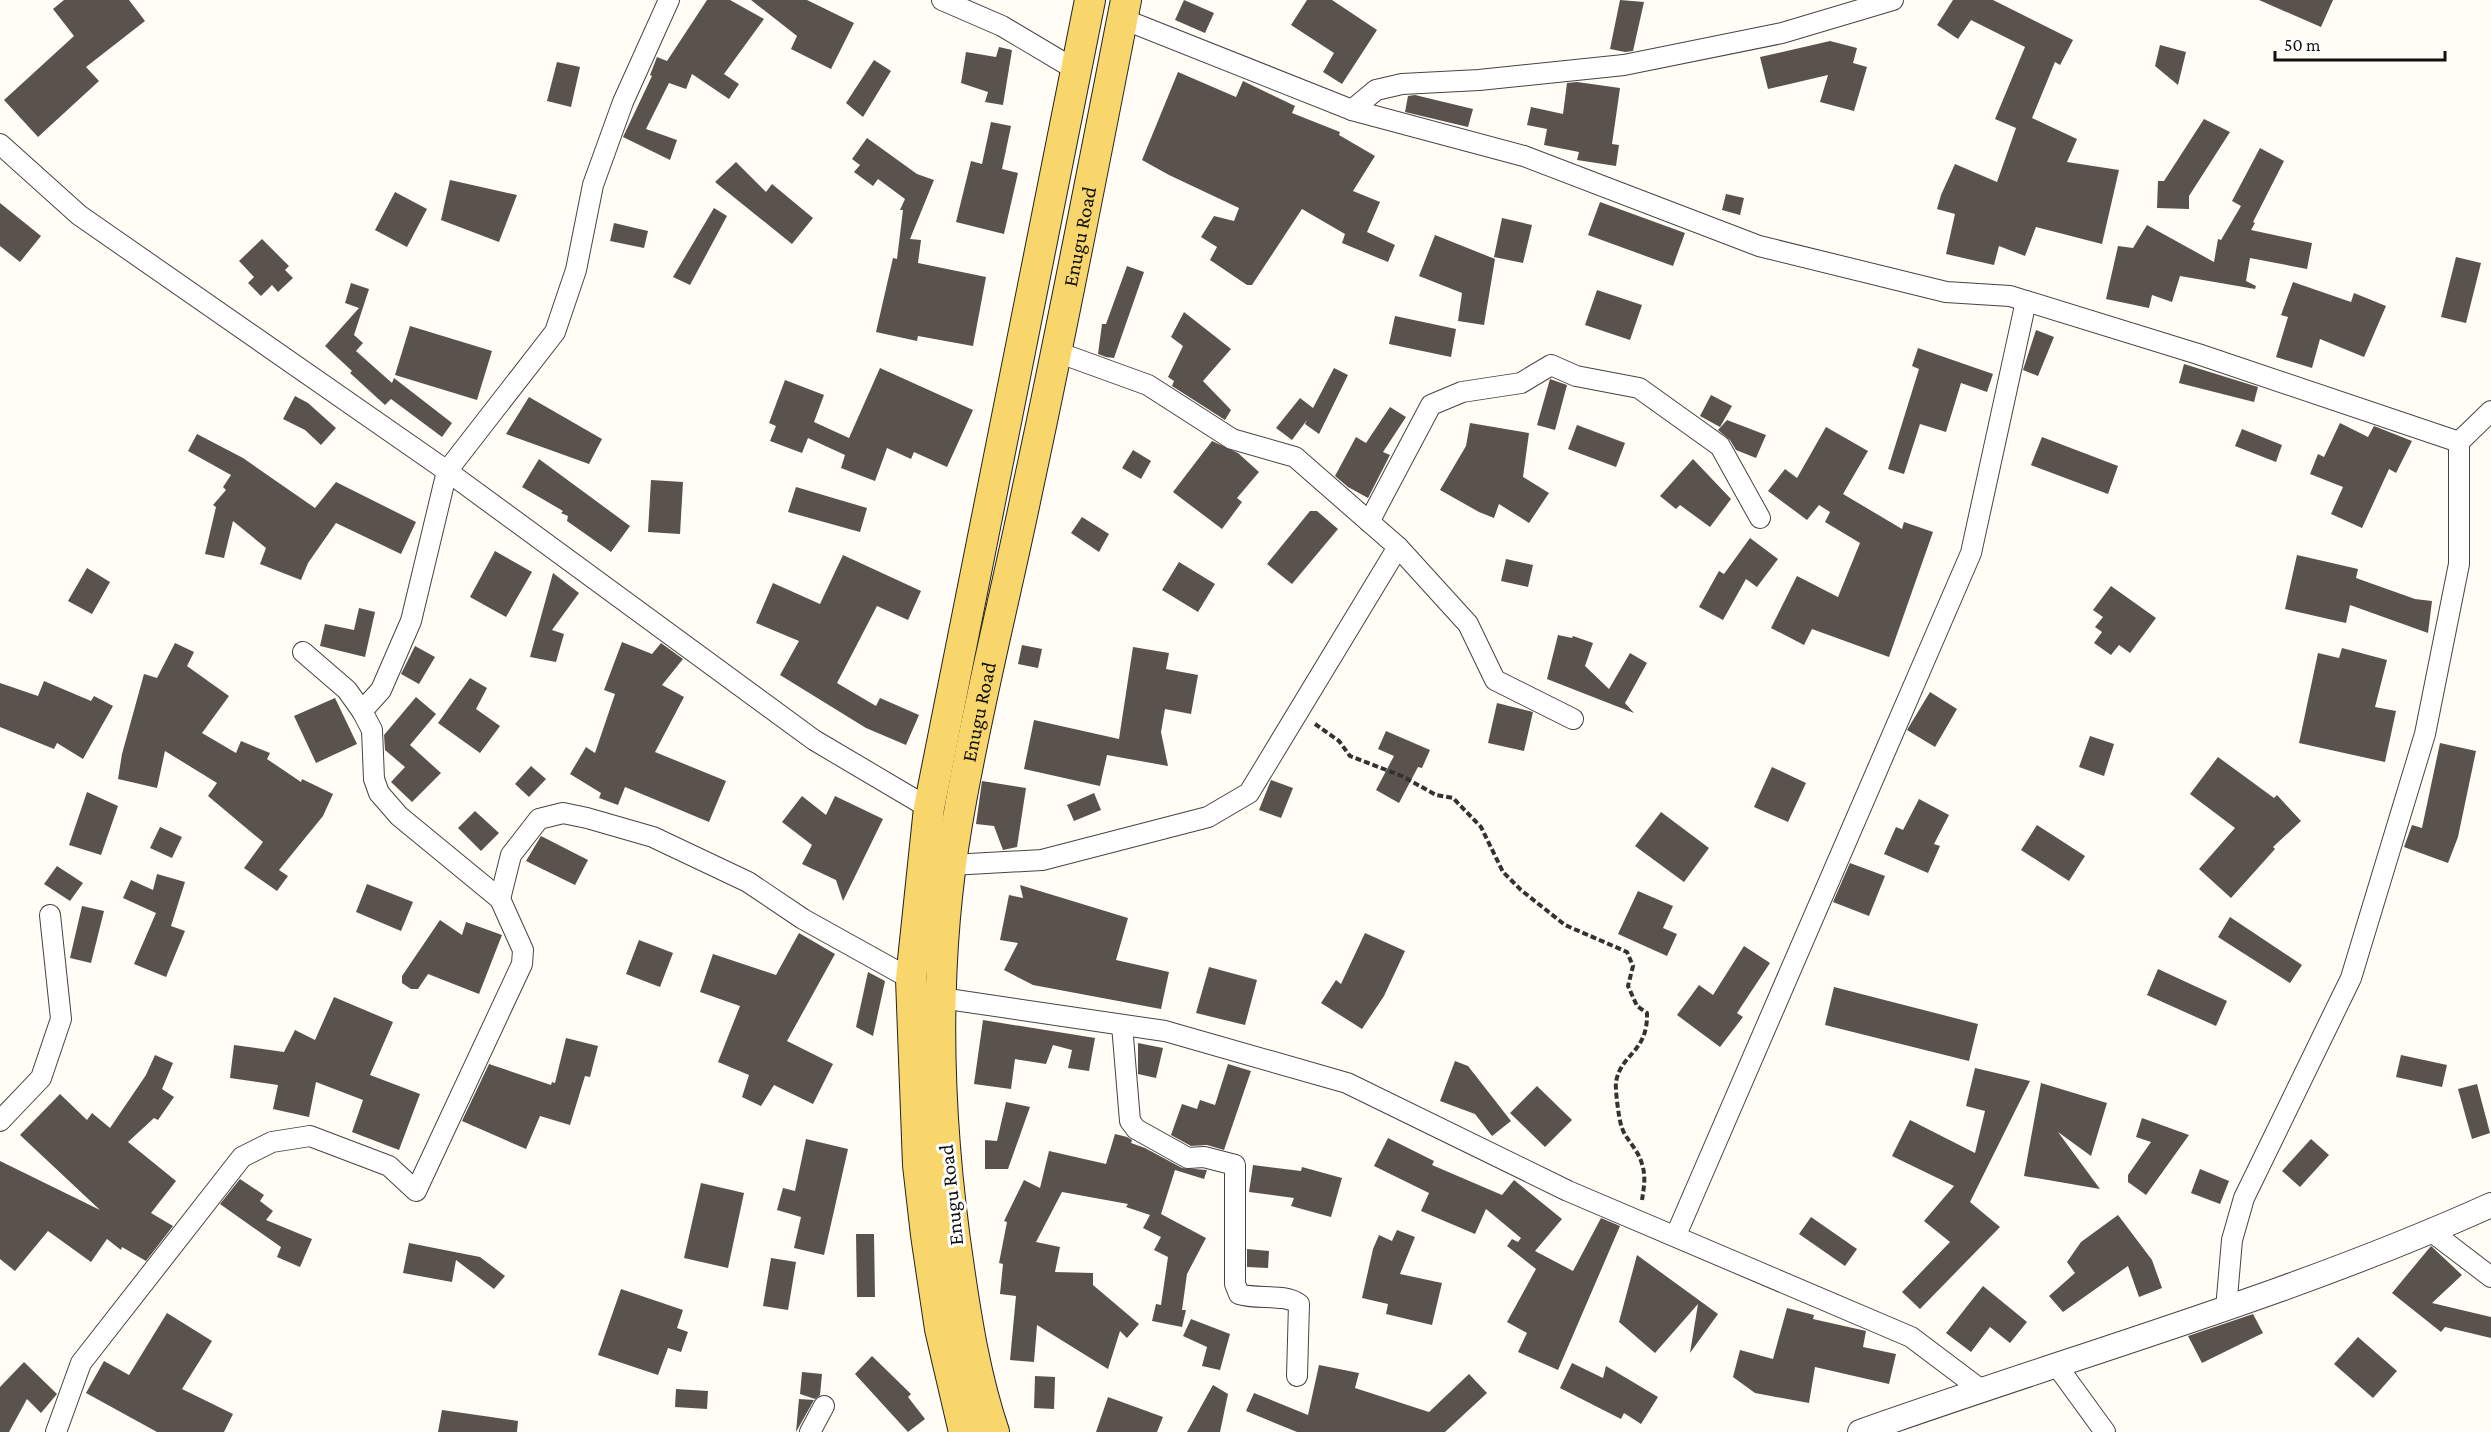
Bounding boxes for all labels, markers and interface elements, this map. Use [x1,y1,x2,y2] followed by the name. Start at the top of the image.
[2275,24,2444,62] scale bar
[2284,35,2321,55] text: 50 m
[1058,184,1101,289] street label: Enugu Road
[957,660,1001,764] street label: Enugu Road
[934,1143,968,1247] street label: Enugu Road

